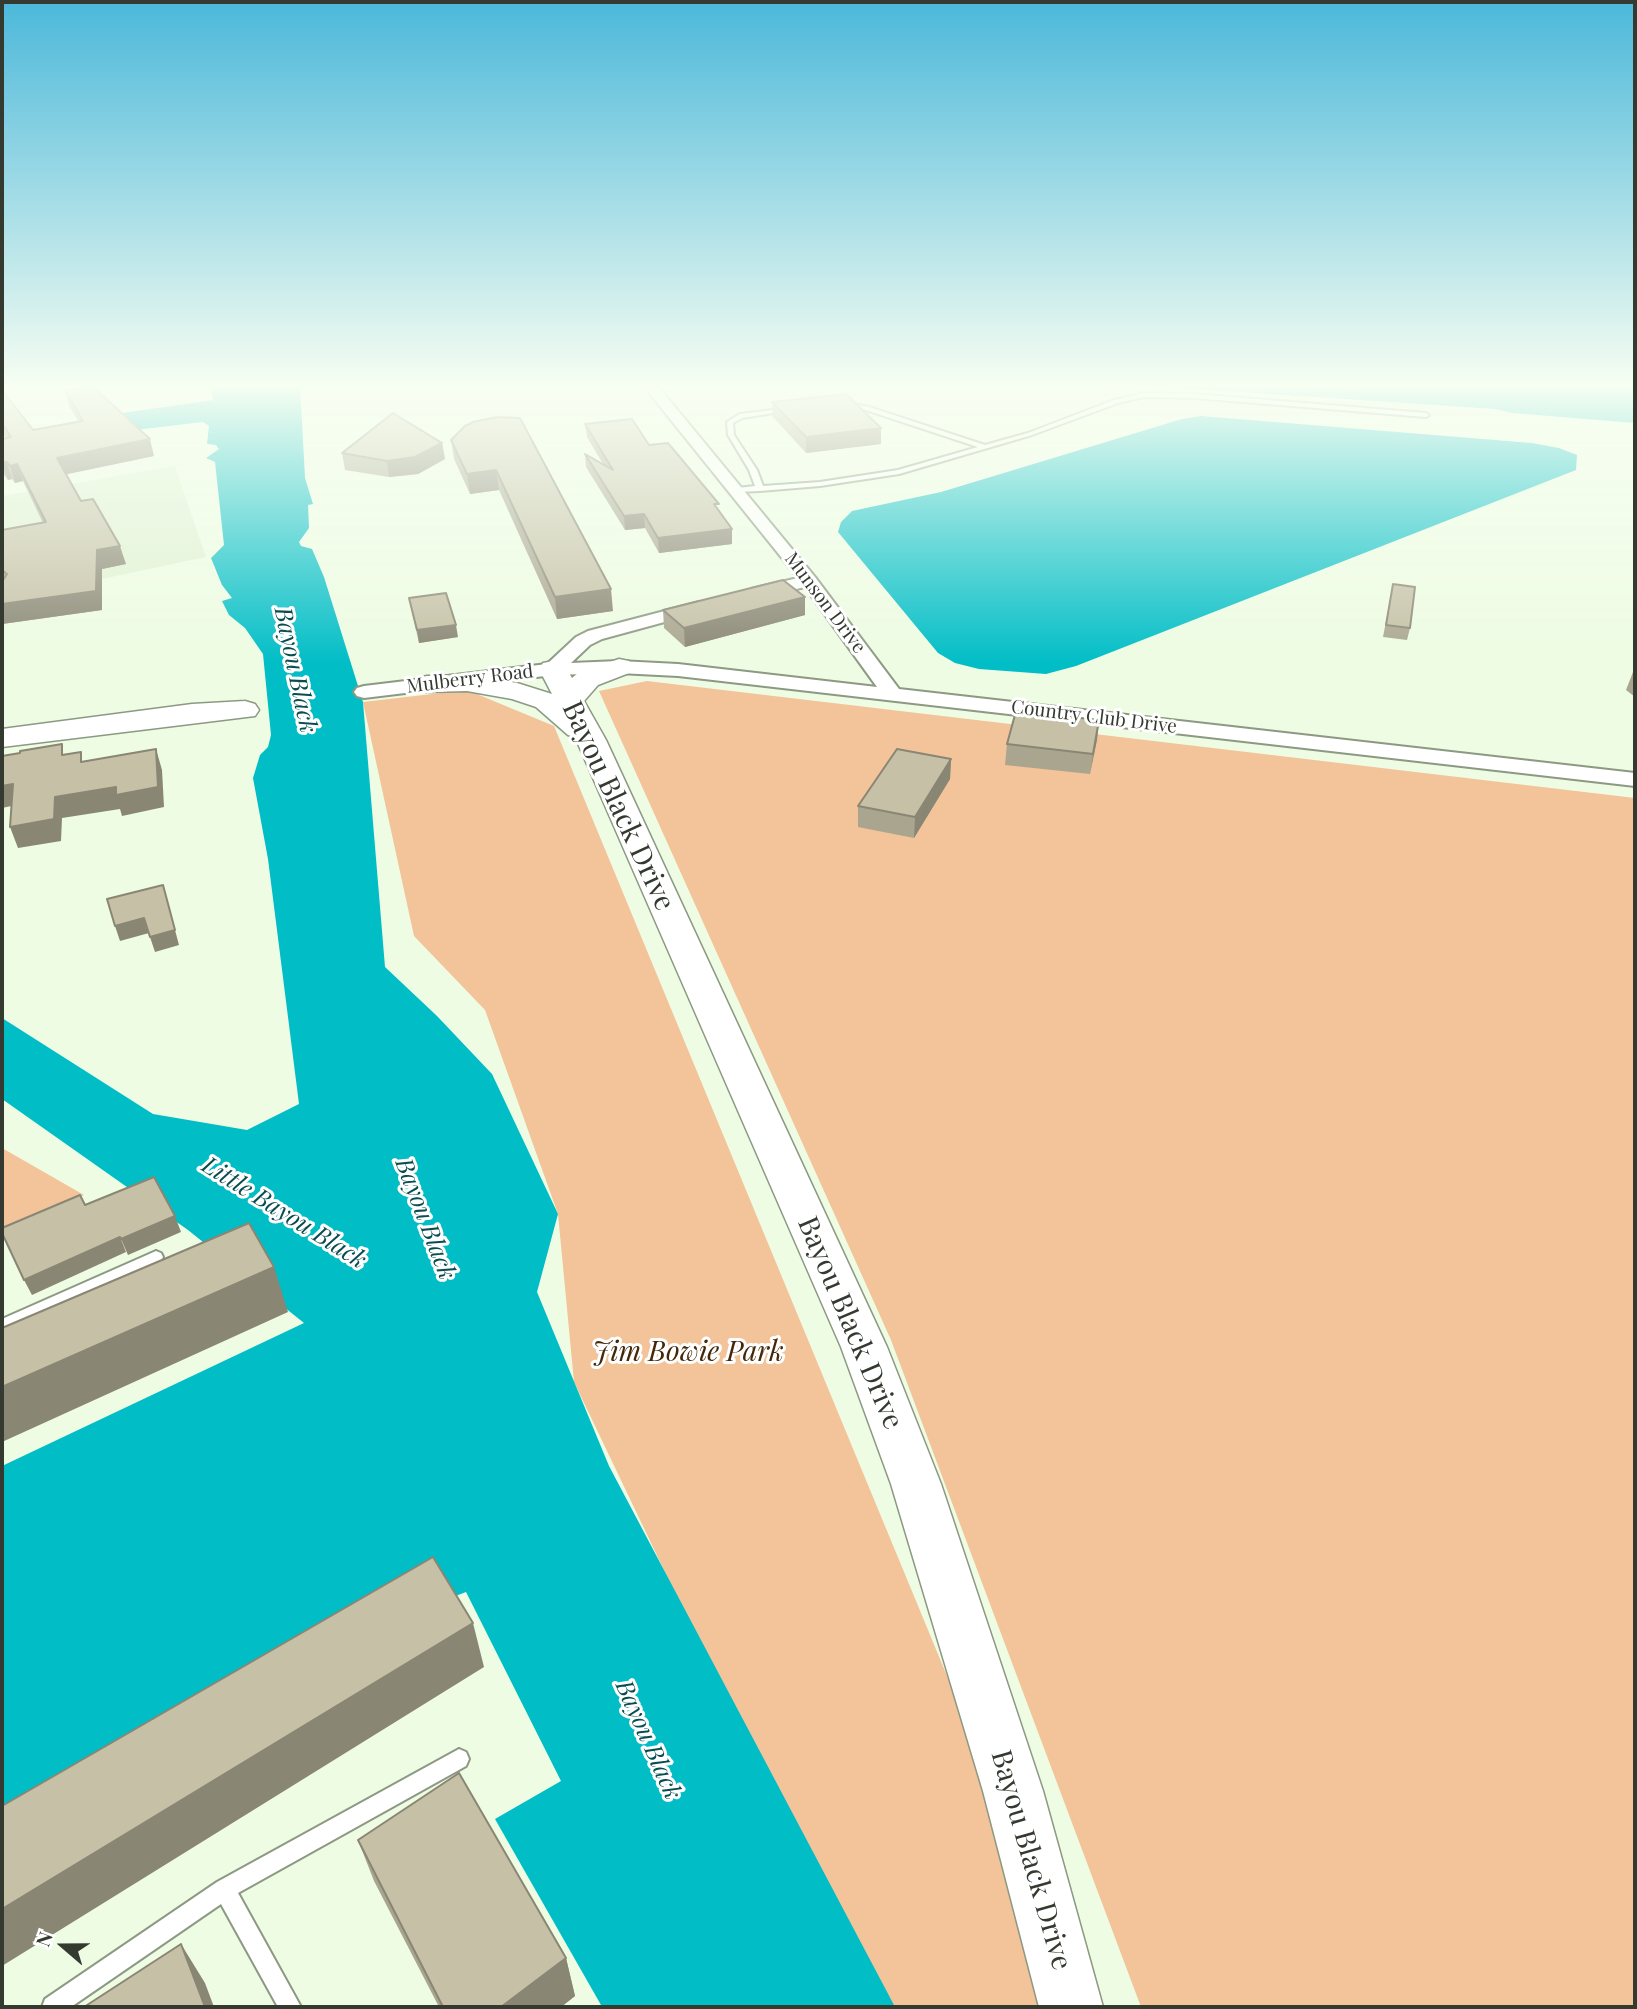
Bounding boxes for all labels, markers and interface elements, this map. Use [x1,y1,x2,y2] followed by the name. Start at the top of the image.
[780,548,870,658] street label: Munson Drive
[268,605,322,735] water label: Bayou Black
[405,660,535,698] street label: Mulberry Road
[555,696,681,916] street label: Bayou Black Drive
[1010,696,1178,738] street label: Country Club Drive
[197,1151,371,1275] water label: Little Bayou Black
[389,1154,461,1284] water label: Bayou Black
[790,1212,910,1434] street label: Bayou Black Drive
[592,1335,784,1369] park label: Jim Bowie Park
[609,1676,687,1804] water label: Bayou Black
[984,1746,1078,1974] street label: Bayou Black Drive
[28,1911,98,1981] north arrow
[29,1928,58,1950] text: N

